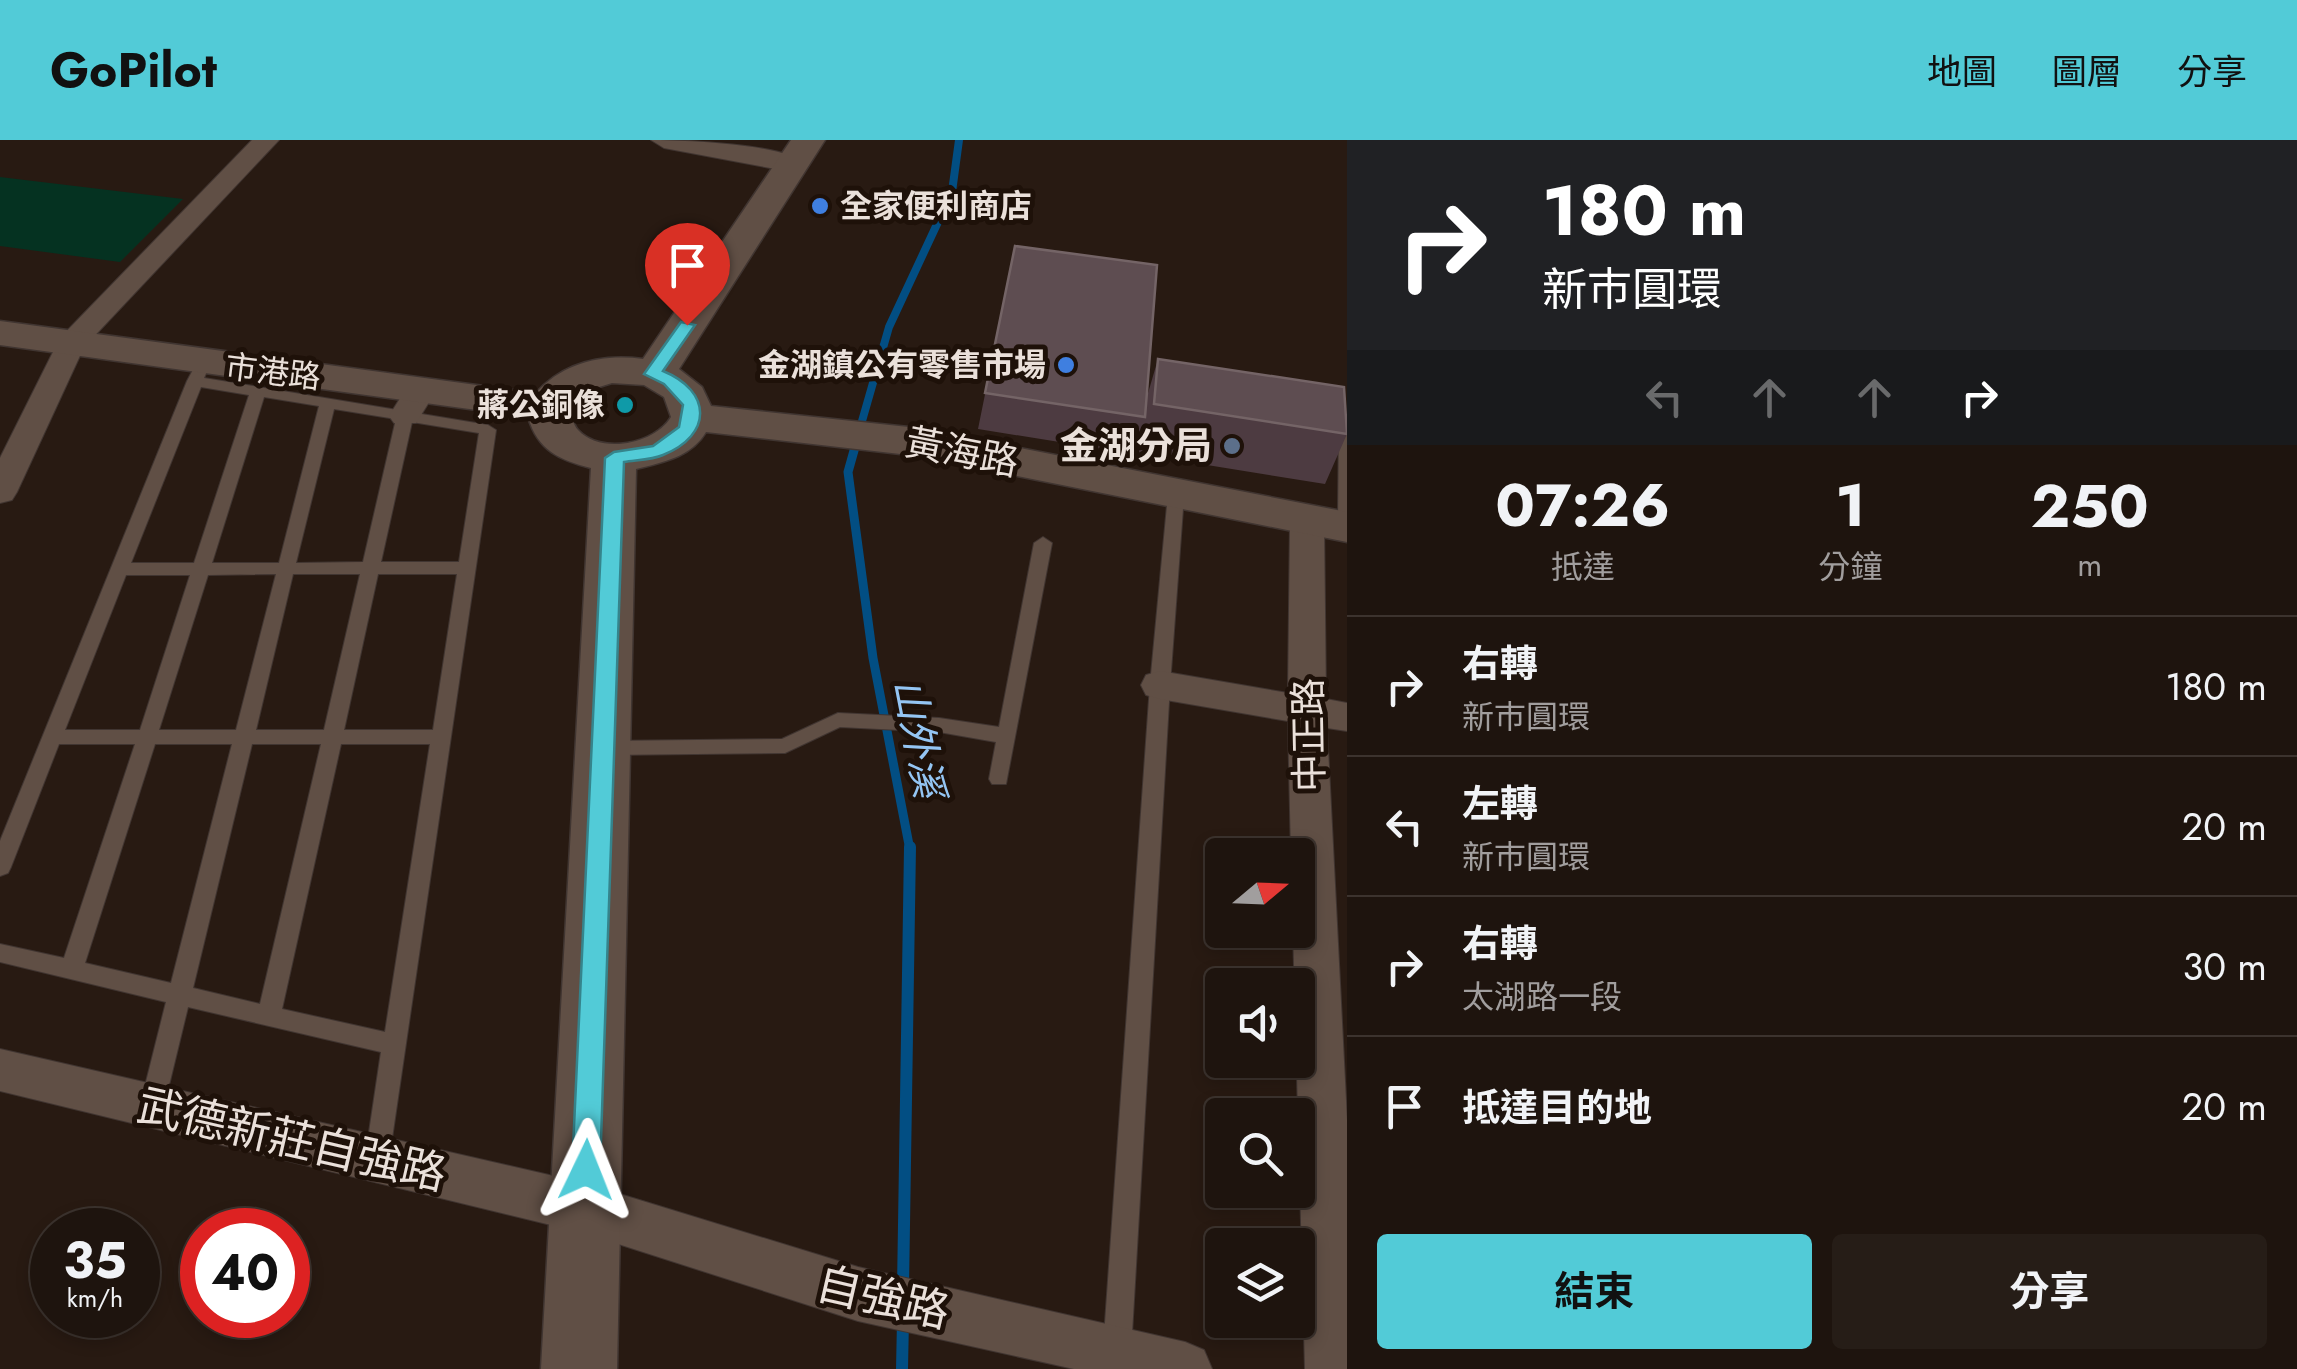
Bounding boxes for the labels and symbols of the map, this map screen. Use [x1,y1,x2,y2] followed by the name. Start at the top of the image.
[840,183,1032,229] place label: 全家便利商店
[809,195,831,217] marker: 全家便利商店
[645,223,730,326] pin
[758,342,1046,388] place label: 金湖鎮公有零售市場
[223,343,323,401] street label: 市港路
[1055,354,1077,376] marker: 金湖鎮公有零售市場
[477,382,605,428] place label: 蔣公銅像
[614,394,636,416] marker: 蔣公銅像
[901,414,1023,489] street label: 黃海路
[1060,418,1212,473] place label: 金湖分局
[1221,435,1243,457] marker: 金湖分局
[879,674,960,807] water label: 山外溪
[1280,678,1337,792] street label: 中正路
[1205,838,1315,948] north arrow
[131,1072,453,1207] street label: 武德新莊自強路
[534,1118,638,1222] position arrow
[180,1208,310,1338] speed limit sign: 40
[810,1251,956,1344] street label: 自強路

